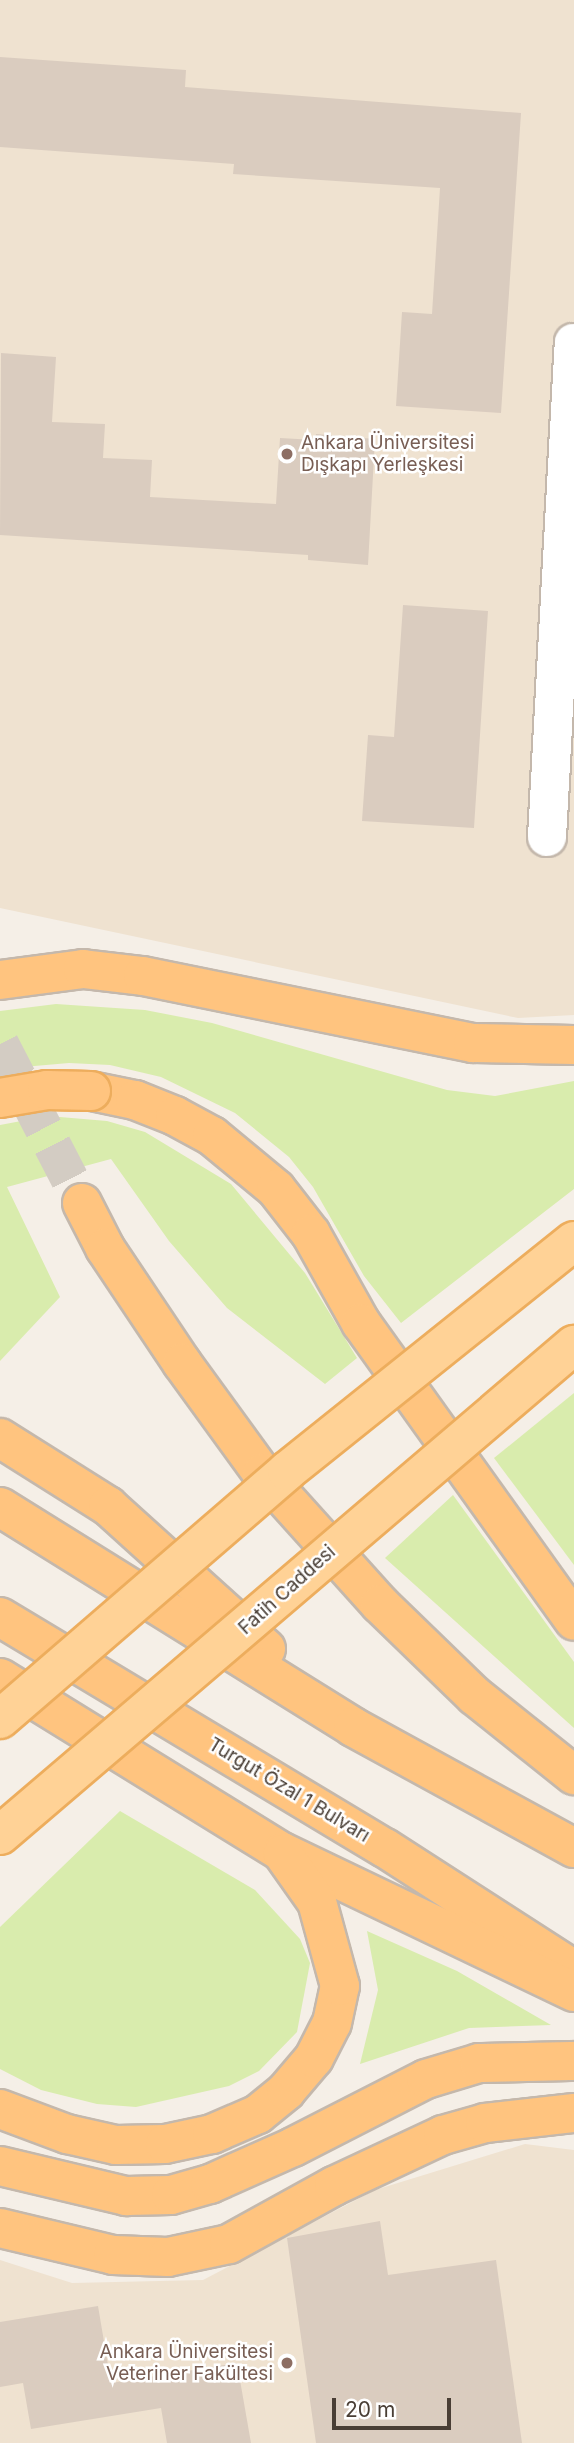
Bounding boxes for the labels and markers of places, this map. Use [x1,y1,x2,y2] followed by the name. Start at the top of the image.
[301,432,474,476] place label: Ankara Üniversitesi Dışkapı Yerleşkesi
[279,446,295,462] marker: Ankara Üniversitesi Dışkapı Yerleşkesi
[100,2341,273,2385] place label: Ankara Üniversitesi Veteriner Fakültesi
[279,2355,295,2371] marker: Ankara Üniversitesi Veteriner Fakültesi

